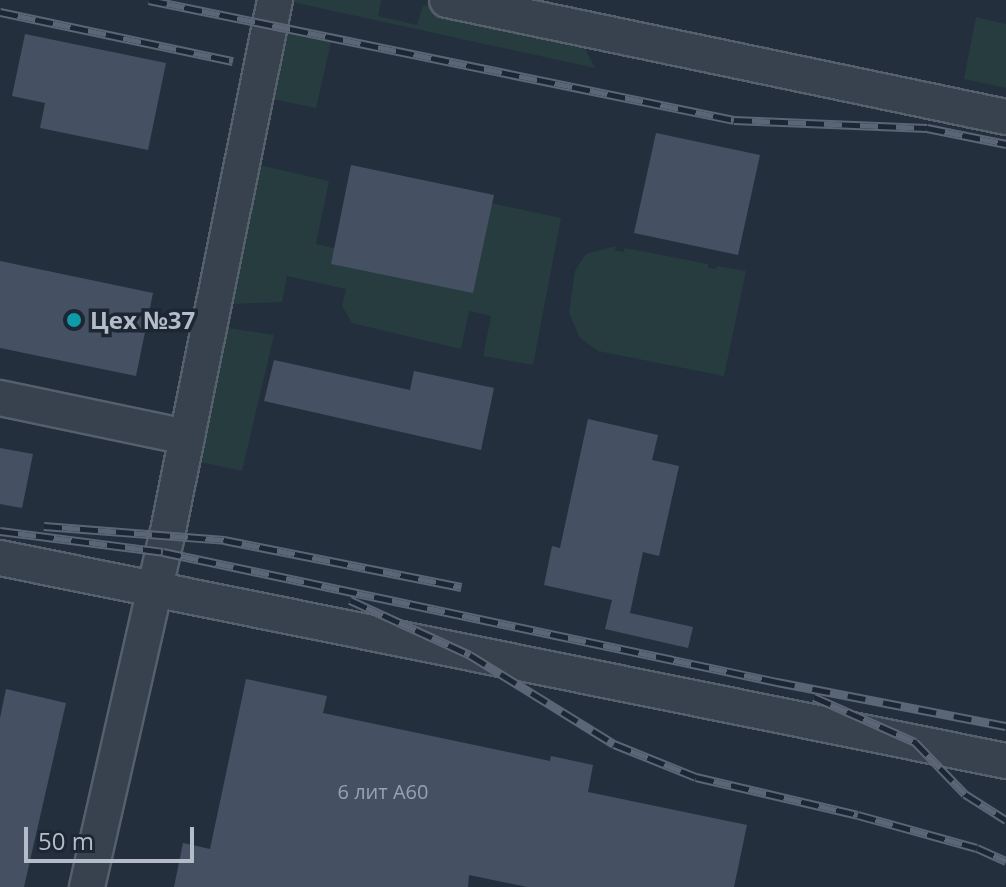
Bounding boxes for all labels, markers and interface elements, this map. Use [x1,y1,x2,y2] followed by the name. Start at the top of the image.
[90,306,195,334] place label: Цех №37
[65,311,83,329] marker: Цех №37
[338,779,428,803] house number: 6 лит А60
[28,811,198,861] scale bar
[38,824,94,857] text: 50 m

